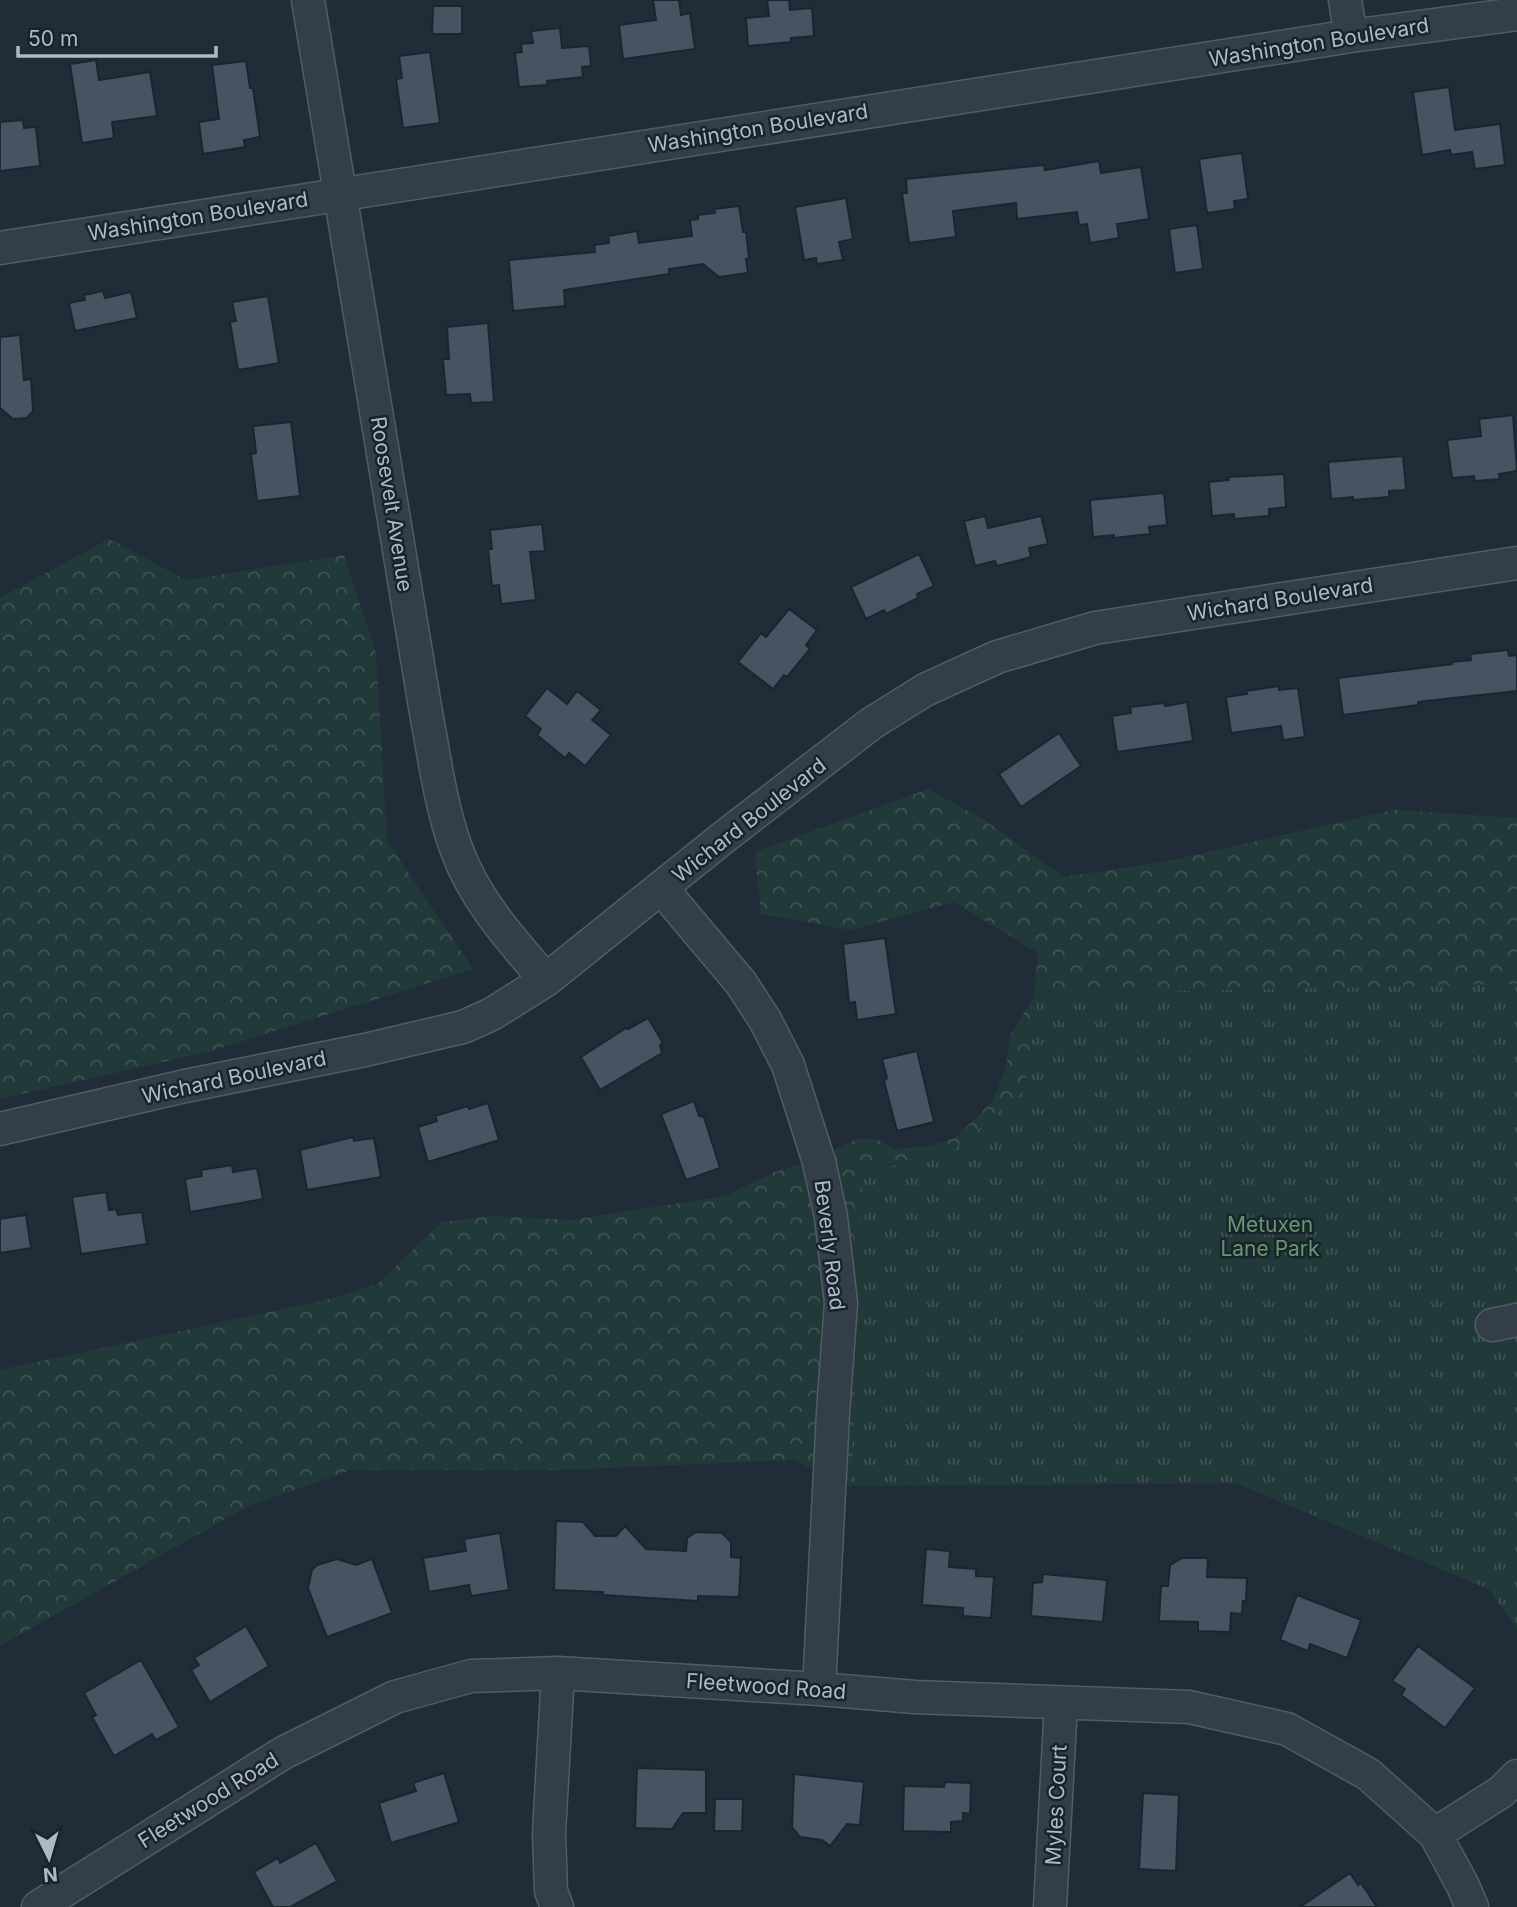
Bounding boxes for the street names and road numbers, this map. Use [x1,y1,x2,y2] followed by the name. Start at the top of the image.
[1207,12,1431,72] street label: Washington Boulevard
[646,98,870,158] street label: Washington Boulevard
[86,186,310,246] street label: Washington Boulevard
[366,415,418,593] street label: Roosevelt Avenue
[1185,572,1375,626] street label: Wichard Boulevard
[667,752,831,888] street label: Wichard Boulevard
[140,1045,328,1109] street label: Wichard Boulevard
[810,1178,850,1312] street label: Beverly Road
[685,1668,847,1704] street label: Fleetwood Road
[1040,1744,1072,1866] street label: Myles Court
[133,1747,283,1853] street label: Fleetwood Road

